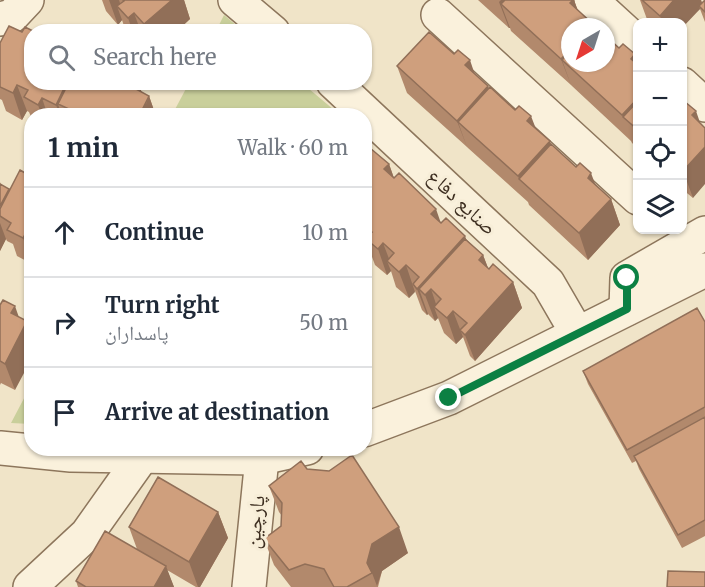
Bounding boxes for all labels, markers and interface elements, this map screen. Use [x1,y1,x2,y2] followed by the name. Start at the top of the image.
[561,18,615,72] north arrow
[633,18,687,234] map controls
[633,18,687,72] button: +
[24,24,372,90] search box
[45,41,78,74] icon: search
[93,43,216,71] text: Search here
[633,72,687,126] button: −
[633,126,687,180] button: locate
[48,131,119,164] text: 1 min
[238,135,348,160] text: Walk · 60 m
[422,163,503,241] street label: صنایع دفاع
[633,180,687,234] button: layers
[48,216,81,249] icon: ahead
[105,218,204,246] text: Continue
[302,220,348,245] text: 10 m
[613,264,639,290] route start
[105,291,219,319] text: Turn right
[48,306,81,339] icon: right
[299,310,348,335] text: 50 m
[105,320,169,345] text: پاسداران
[435,384,461,410] route end
[48,396,81,429] icon: arrive
[105,398,329,426] text: Arrive at destination
[238,494,271,550] street label: پارچین

